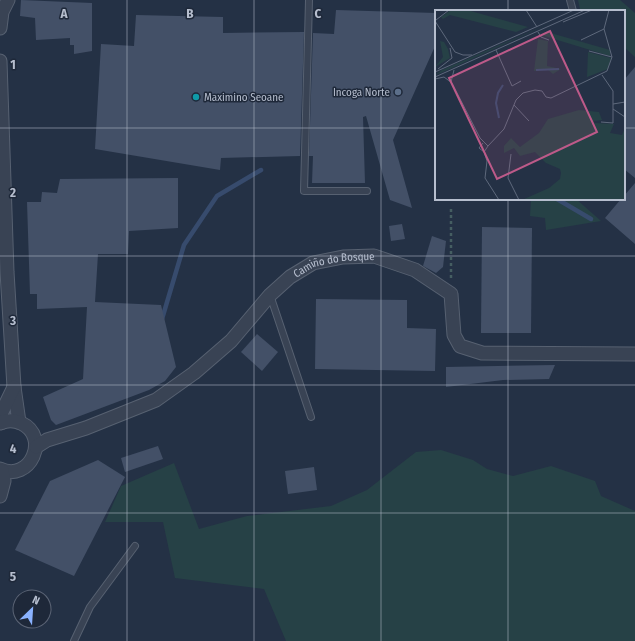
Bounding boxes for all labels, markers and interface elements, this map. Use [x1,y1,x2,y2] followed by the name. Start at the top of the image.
[59,6,68,21] text: A
[186,6,194,21] text: B
[315,6,322,21] text: C
[435,10,625,200] inset map
[10,57,16,72] text: 1
[333,86,390,99] place label: Incoga Norte
[393,87,403,97] marker: Incoga Norte
[204,91,283,104] place label: Maximino Seoane
[191,92,201,102] marker: Maximino Seoane
[9,185,16,200] text: 2
[291,250,375,280] street label: Camiño do Bosque
[9,313,16,328] text: 3
[10,441,17,456] text: 4
[10,569,16,584] text: 5
[12,589,52,629] north arrow
[30,593,42,608] text: N

